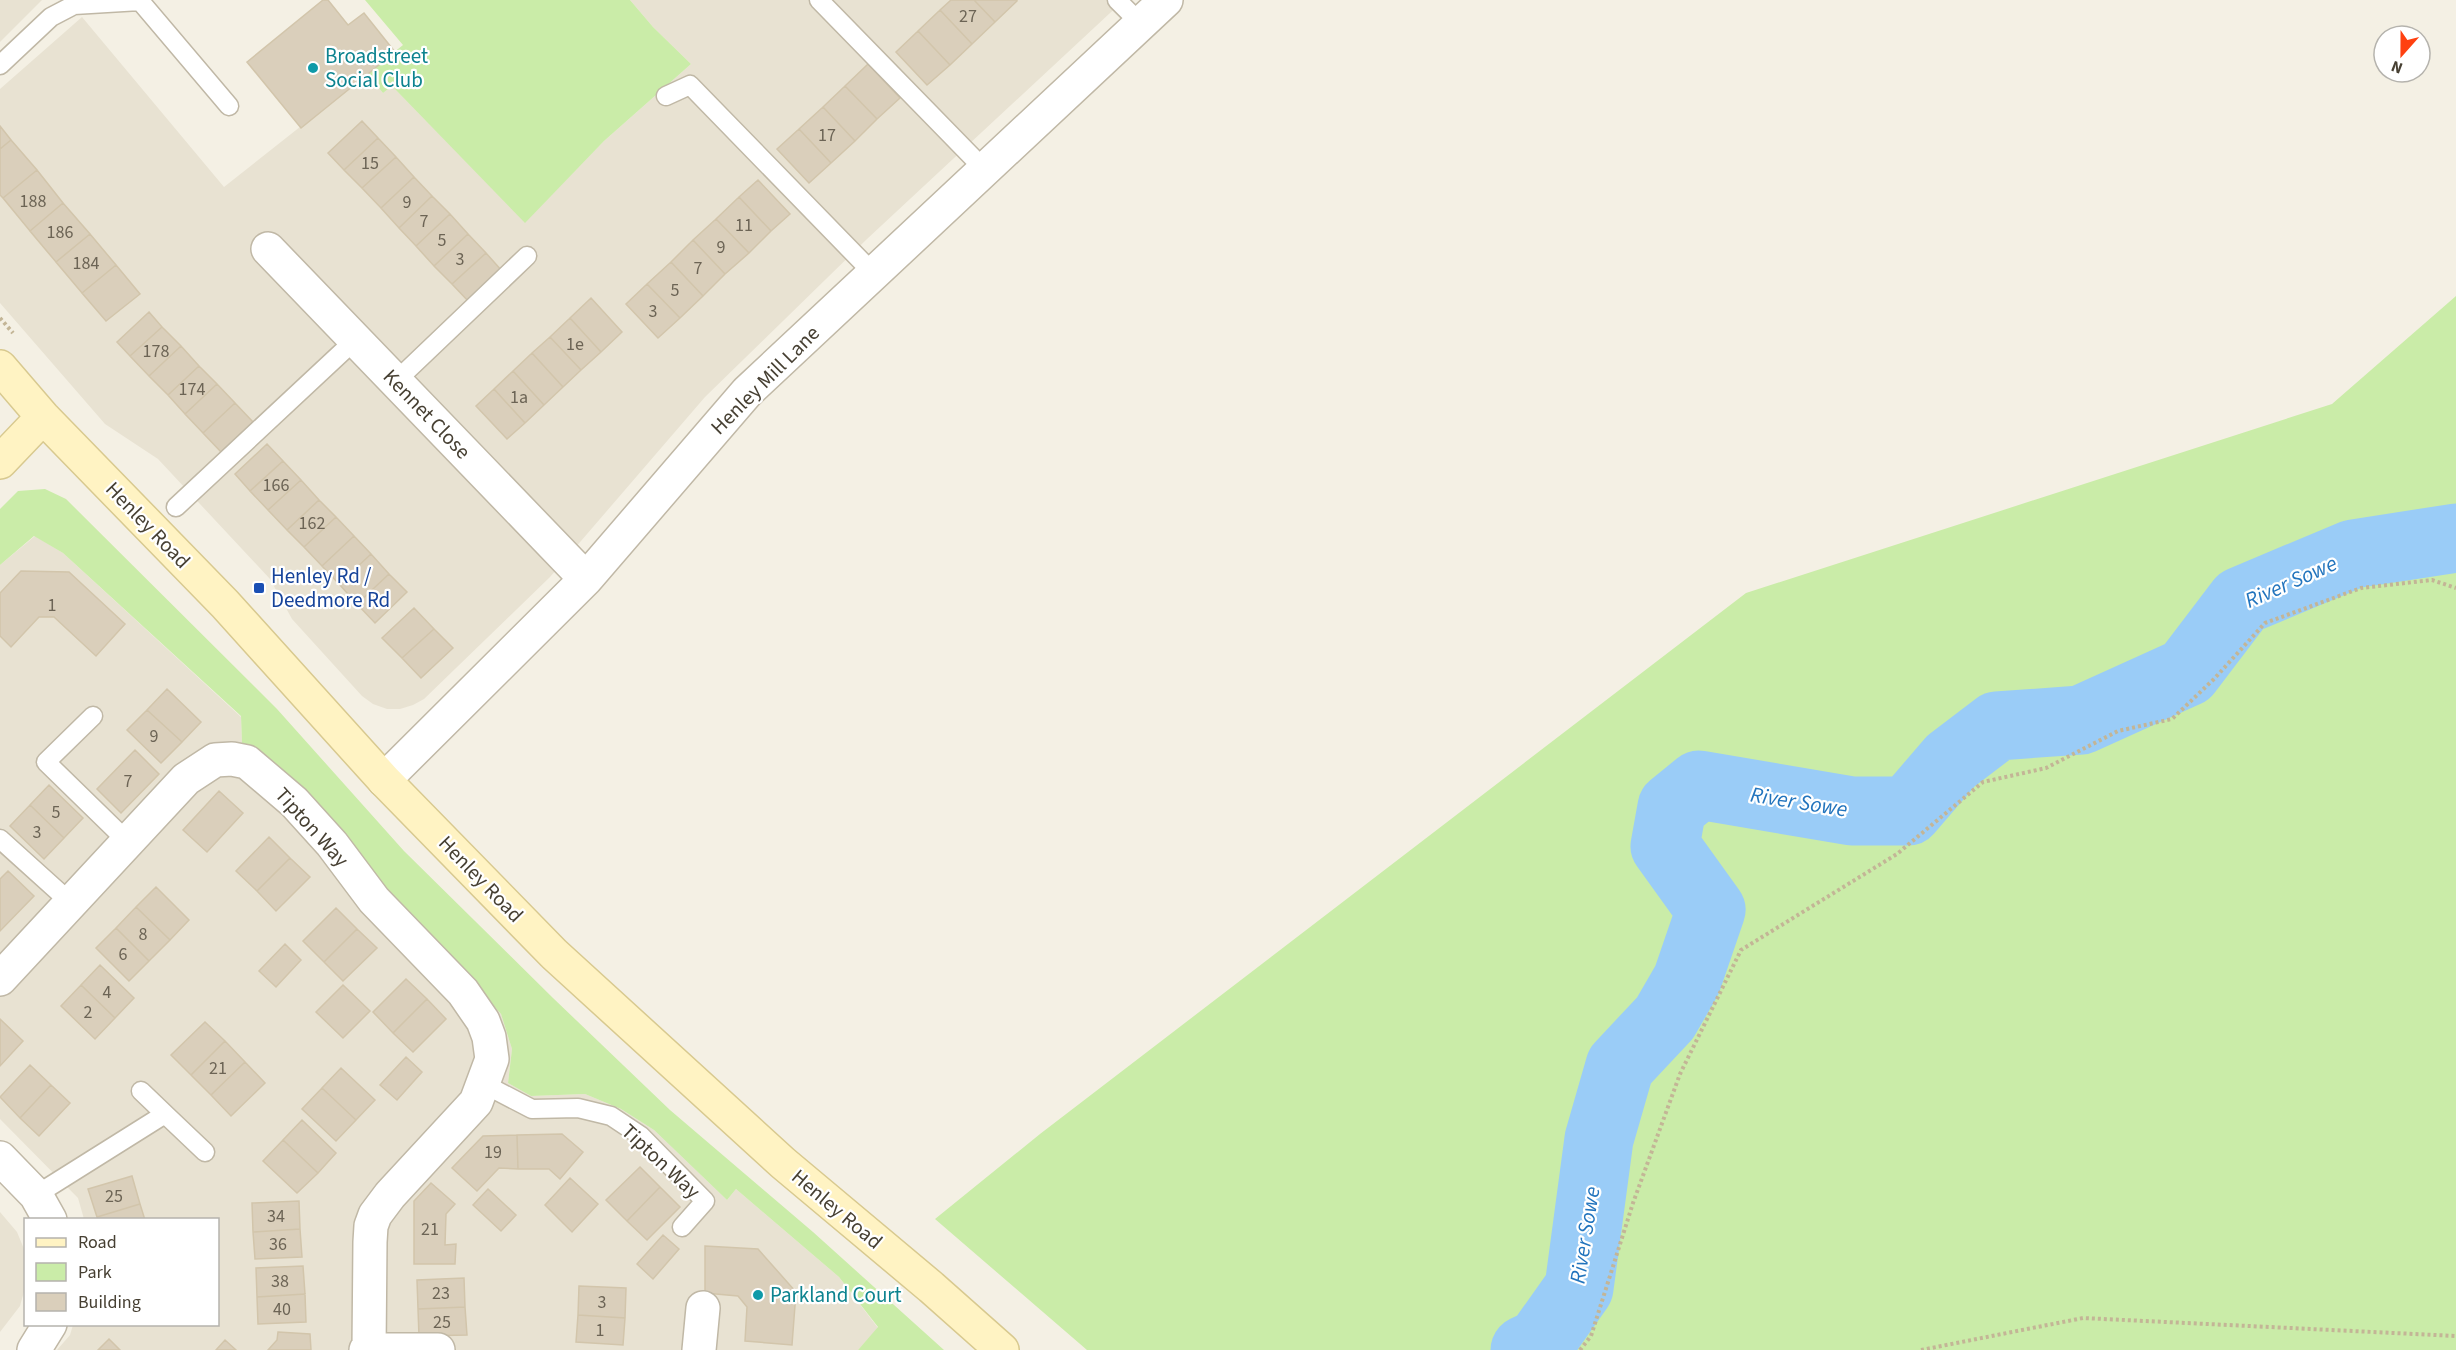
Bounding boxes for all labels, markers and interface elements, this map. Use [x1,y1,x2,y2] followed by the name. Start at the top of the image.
[959,4,977,29] house number: 27
[2372,24,2432,84] north arrow
[325,41,428,95] place label: Broadstreet Social Club
[2388,55,2406,79] text: N
[306,61,320,75] marker: Broadstreet Social Club
[818,123,836,148] house number: 17
[361,151,379,176] house number: 15
[20,189,46,214] house number: 188
[403,190,412,215] house number: 9
[420,209,429,234] house number: 7
[735,213,753,238] house number: 11
[47,220,73,245] house number: 186
[438,228,447,253] house number: 5
[717,235,726,260] house number: 9
[456,247,465,272] house number: 3
[73,251,99,276] house number: 184
[694,256,703,281] house number: 7
[671,278,680,303] house number: 5
[649,299,658,324] house number: 3
[704,319,826,441] street label: Henley Mill Lane
[566,332,584,357] house number: 1e
[143,339,169,364] house number: 178
[376,362,478,466] street label: Kennet Close
[179,377,205,402] house number: 174
[510,385,528,410] house number: 1a
[263,473,289,498] house number: 166
[99,475,197,575] street label: Henley Road
[299,511,325,536] house number: 162
[2240,547,2342,617] water label: River Sowe
[271,561,390,615] place label: Henley Rd / Deedmore Rd
[252,581,266,595] marker: Henley Rd / Deedmore Rd
[48,593,56,618] house number: 1
[150,724,159,749] house number: 9
[124,769,133,794] house number: 7
[1748,779,1850,825] water label: River Sowe
[268,780,356,874] street label: Tipton Way
[52,800,61,825] house number: 5
[33,820,42,845] house number: 3
[432,829,530,929] street label: Henley Road
[139,922,148,947] house number: 8
[119,942,128,967] house number: 6
[103,980,112,1005] house number: 4
[84,1000,93,1025] house number: 2
[209,1056,227,1081] house number: 21
[615,1117,707,1206] street label: Tipton Way
[484,1140,502,1165] house number: 19
[785,1162,889,1256] street label: Henley Road
[105,1184,123,1209] house number: 25
[1562,1184,1608,1286] water label: River Sowe
[267,1204,285,1229] house number: 34
[421,1217,439,1242] house number: 21
[24,1218,219,1326] legend
[78,1230,117,1255] text: Road
[269,1232,287,1257] house number: 36
[78,1260,112,1285] text: Park
[271,1269,289,1294] house number: 38
[770,1280,902,1310] place label: Parkland Court
[432,1281,450,1306] house number: 23
[751,1288,765,1302] marker: Parkland Court
[78,1290,141,1315] text: Building
[598,1290,607,1315] house number: 3
[273,1297,291,1322] house number: 40
[433,1310,451,1335] house number: 25
[596,1318,604,1343] house number: 1

